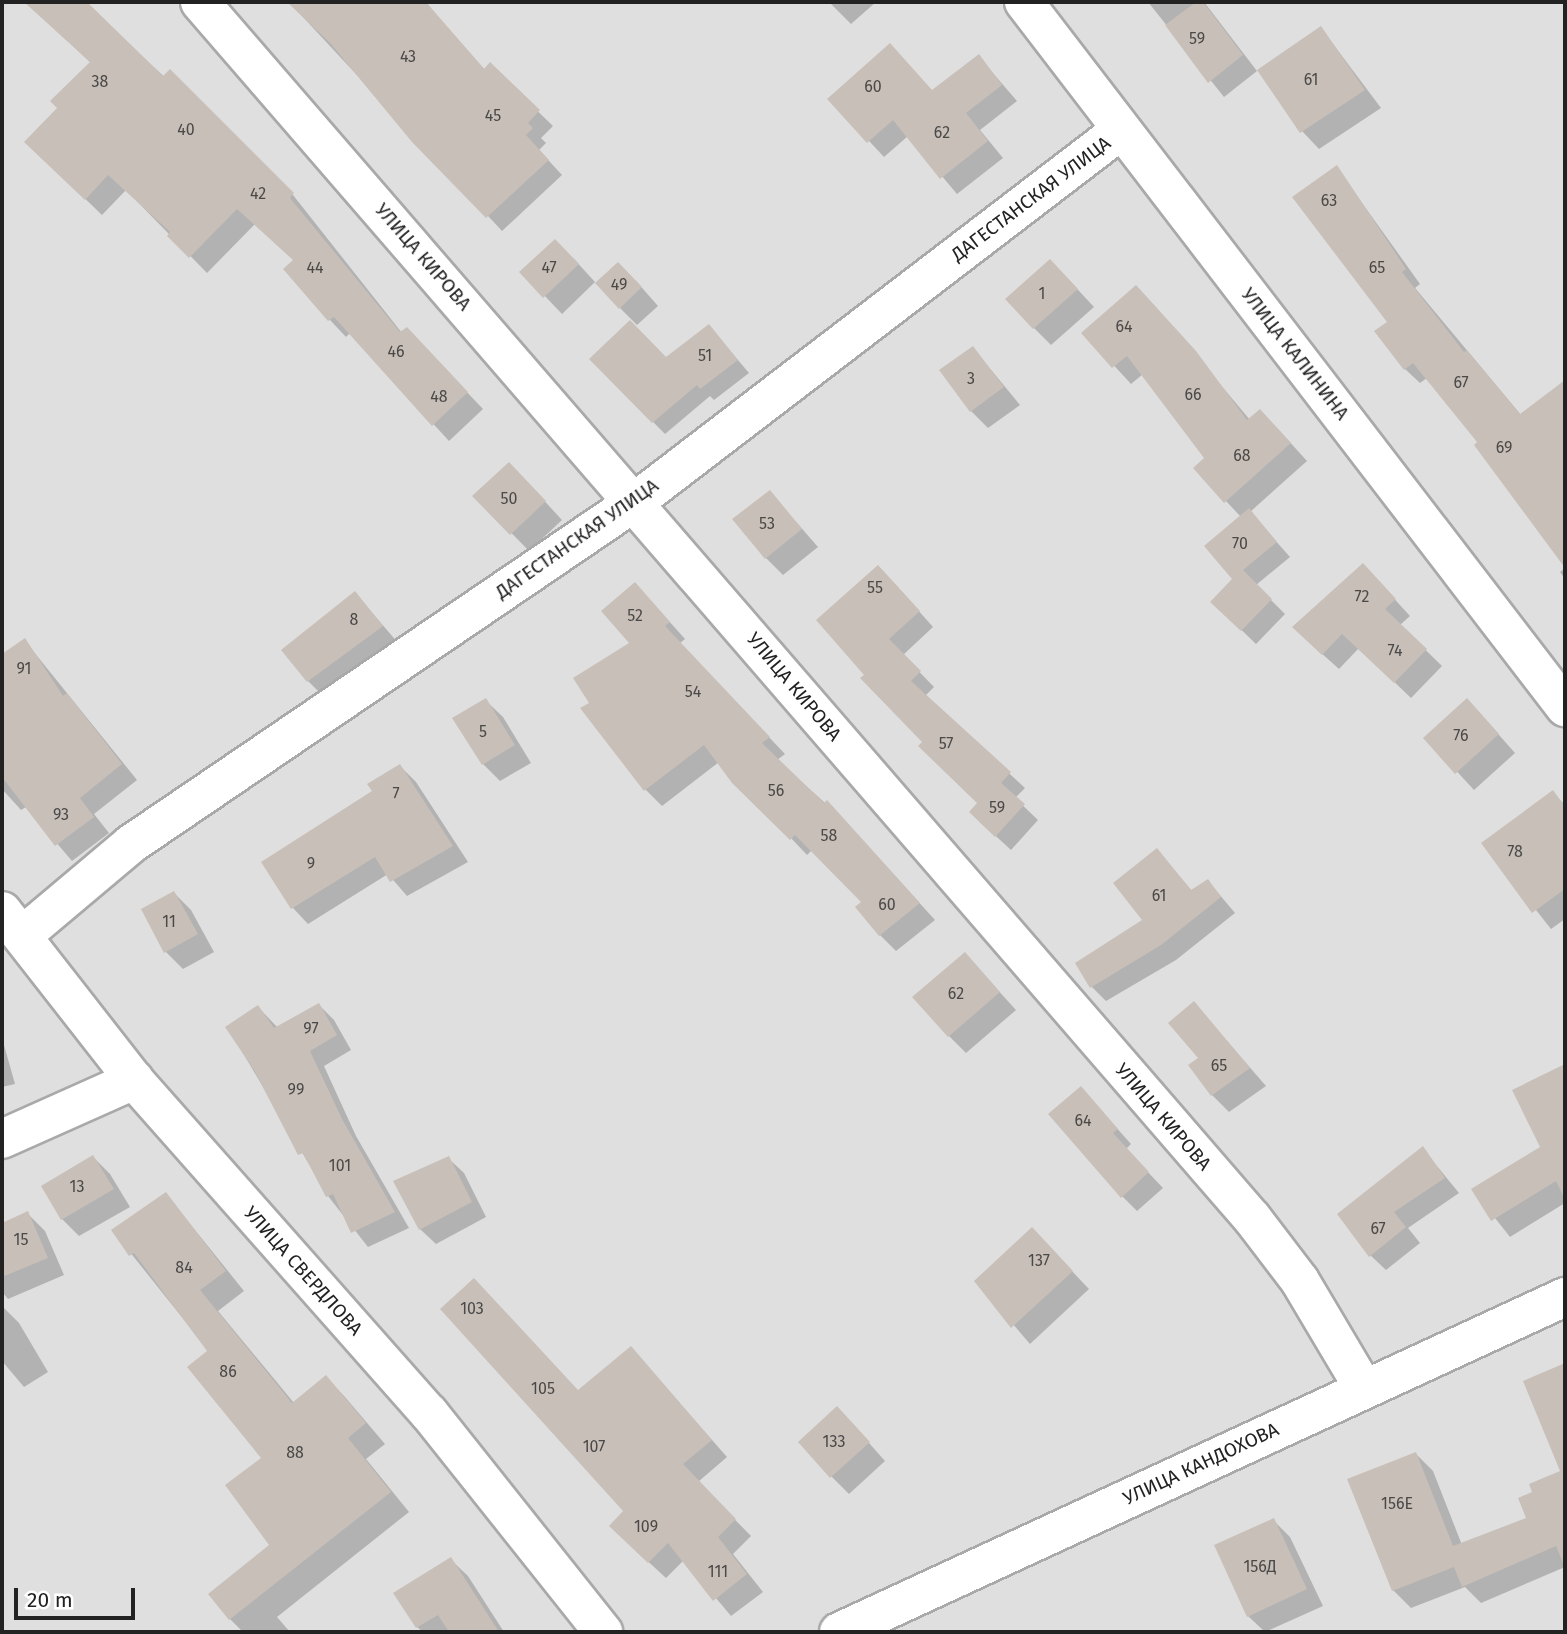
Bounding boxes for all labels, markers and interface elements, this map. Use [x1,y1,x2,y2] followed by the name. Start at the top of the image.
[1189,29,1205,49] house number: 59
[400,47,416,67] house number: 43
[1304,70,1318,90] house number: 61
[92,72,108,92] house number: 38
[864,77,882,97] house number: 60
[485,106,501,126] house number: 45
[177,120,195,140] house number: 40
[934,123,950,143] house number: 62
[947,132,1115,266] street label: ДАГЕСТАНСКАЯ УЛИЦА
[250,184,266,204] house number: 42
[1321,191,1337,211] house number: 63
[370,199,476,315] street label: УЛИЦА КИРОВА
[306,258,324,278] house number: 44
[541,258,557,278] house number: 47
[1369,258,1385,278] house number: 65
[611,275,627,295] house number: 49
[1236,283,1354,425] street label: УЛИЦА КАЛИНИНА
[1039,284,1045,304] house number: 1
[1115,317,1133,337] house number: 64
[387,342,405,362] house number: 46
[698,346,712,366] house number: 51
[967,369,975,389] house number: 3
[1453,373,1469,393] house number: 67
[1184,385,1202,405] house number: 66
[430,387,448,407] house number: 48
[1496,438,1512,458] house number: 69
[1233,446,1251,466] house number: 68
[491,474,663,604] street label: ДАГЕСТАНСКАЯ УЛИЦА
[501,489,517,509] house number: 50
[759,514,775,534] house number: 53
[1232,534,1248,554] house number: 70
[867,578,883,598] house number: 55
[1355,587,1369,607] house number: 72
[627,606,643,626] house number: 52
[350,610,358,630] house number: 8
[742,628,846,746] street label: УЛИЦА КИРОВА
[1388,641,1402,661] house number: 74
[16,659,32,679] house number: 91
[685,682,701,702] house number: 54
[479,722,487,742] house number: 5
[1453,726,1469,746] house number: 76
[939,734,953,754] house number: 57
[768,781,784,801] house number: 56
[392,784,400,804] house number: 7
[989,798,1005,818] house number: 59
[53,805,69,825] house number: 93
[821,826,837,846] house number: 58
[1507,842,1523,862] house number: 78
[307,854,315,874] house number: 9
[1152,886,1166,906] house number: 61
[878,895,896,915] house number: 60
[162,912,176,932] house number: 11
[948,984,964,1004] house number: 62
[303,1019,319,1039] house number: 97
[1211,1056,1227,1076] house number: 65
[1110,1059,1216,1175] street label: УЛИЦА КИРОВА
[288,1080,304,1100] house number: 99
[1074,1111,1092,1131] house number: 64
[329,1156,351,1176] house number: 101
[70,1177,84,1197] house number: 13
[239,1202,367,1340] street label: УЛИЦА СВЕРДЛОВА
[1370,1219,1386,1239] house number: 67
[14,1230,28,1250] house number: 15
[1028,1251,1050,1271] house number: 137
[175,1258,193,1278] house number: 84
[460,1299,484,1319] house number: 103
[219,1362,237,1382] house number: 86
[531,1379,555,1399] house number: 105
[1120,1418,1282,1510] street label: УЛИЦА КАНДОХОВА
[823,1432,845,1452] house number: 133
[583,1437,605,1457] house number: 107
[286,1443,304,1463] house number: 88
[1381,1494,1413,1514] house number: 156Е
[634,1517,658,1537] house number: 109
[1243,1557,1277,1577] house number: 156Д
[708,1562,728,1582] house number: 111
[18,1574,138,1618] scale bar
[27,1587,73,1613] text: 20 m

